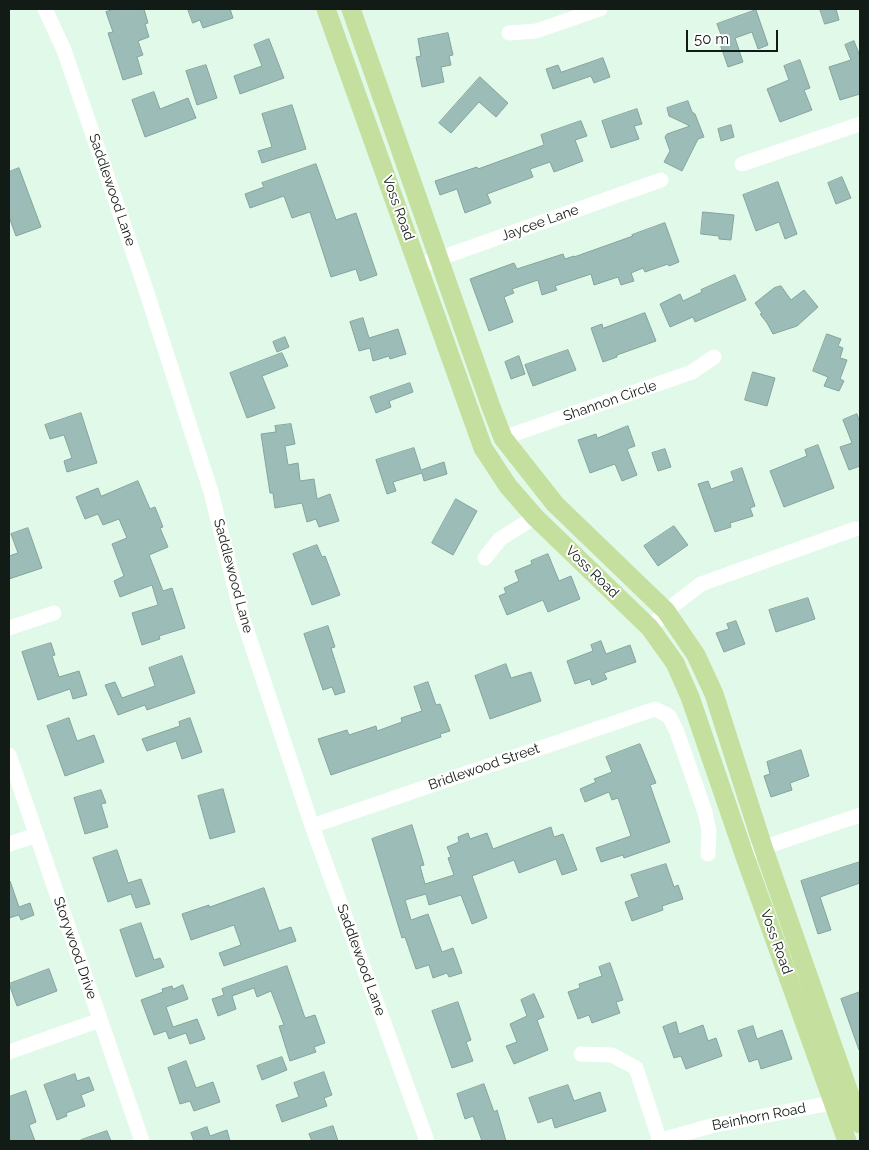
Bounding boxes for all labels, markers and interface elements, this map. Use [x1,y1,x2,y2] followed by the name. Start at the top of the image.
[689,20,782,52] scale bar
[694,30,729,48] text: 50 m
[85,132,139,248] street label: Saddlewood Lane
[379,173,417,243] street label: Voss Road
[499,201,581,245] street label: Jaycee Lane
[561,377,659,425] street label: Shannon Circle
[210,517,256,635] street label: Saddlewood Lane
[562,542,622,602] street label: Voss Road
[426,740,542,794] street label: Bridlewood Street
[50,895,100,1001] street label: Storywood Drive
[333,902,389,1018] street label: Saddlewood Lane
[757,907,795,977] street label: Voss Road
[711,1100,807,1134] street label: Beinhorn Road

